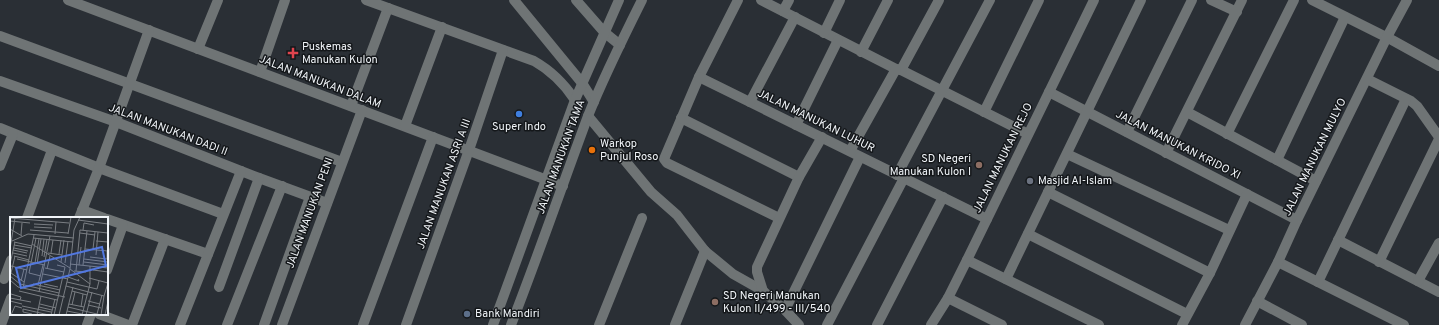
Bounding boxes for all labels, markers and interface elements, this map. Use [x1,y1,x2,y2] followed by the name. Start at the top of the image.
[302,40,378,67] place label: Puskemas Manukan Kulon
[287,47,299,59] marker: Puskemas Manukan Kulon
[257,52,383,112] street label: JALAN MANUKAN DALAM
[755,86,877,156] street label: JALAN MANUKAN LUHUR
[1280,96,1350,218] street label: JALAN MANUKAN MULYO
[534,98,588,216] street label: JALAN MANUKAN TAMA
[106,101,230,159] street label: JALAN MANUKAN DADI II
[970,101,1036,215] street label: JALAN MANUKAN REJO
[1113,107,1243,183] street label: JALAN MANUKAN KRIDO XI
[514,109,524,119] marker: Super Indo
[414,117,474,251] street label: JALAN MANUKAN ASRI A III
[492,120,546,134] place label: Super Indo
[600,137,658,164] place label: Warkop Punjul Roso
[587,145,597,155] marker: Warkop Punjul Roso
[890,152,971,179] place label: SD Negeri Manukan Kulon I
[283,156,337,270] street label: JALAN MANUKAN PENI
[974,160,984,170] marker: SD Negeri Manukan Kulon I
[1038,174,1112,188] place label: Masjid Al-Islam
[1025,176,1035,186] marker: Masjid Al-Islam
[10,217,108,315] inset map
[723,289,831,316] place label: SD Negeri Manukan Kulon II/499 - III/540
[710,297,720,307] marker: SD Negeri Manukan Kulon II/499 - III/540
[475,307,540,321] place label: Bank Mandiri
[462,309,472,319] marker: Bank Mandiri

